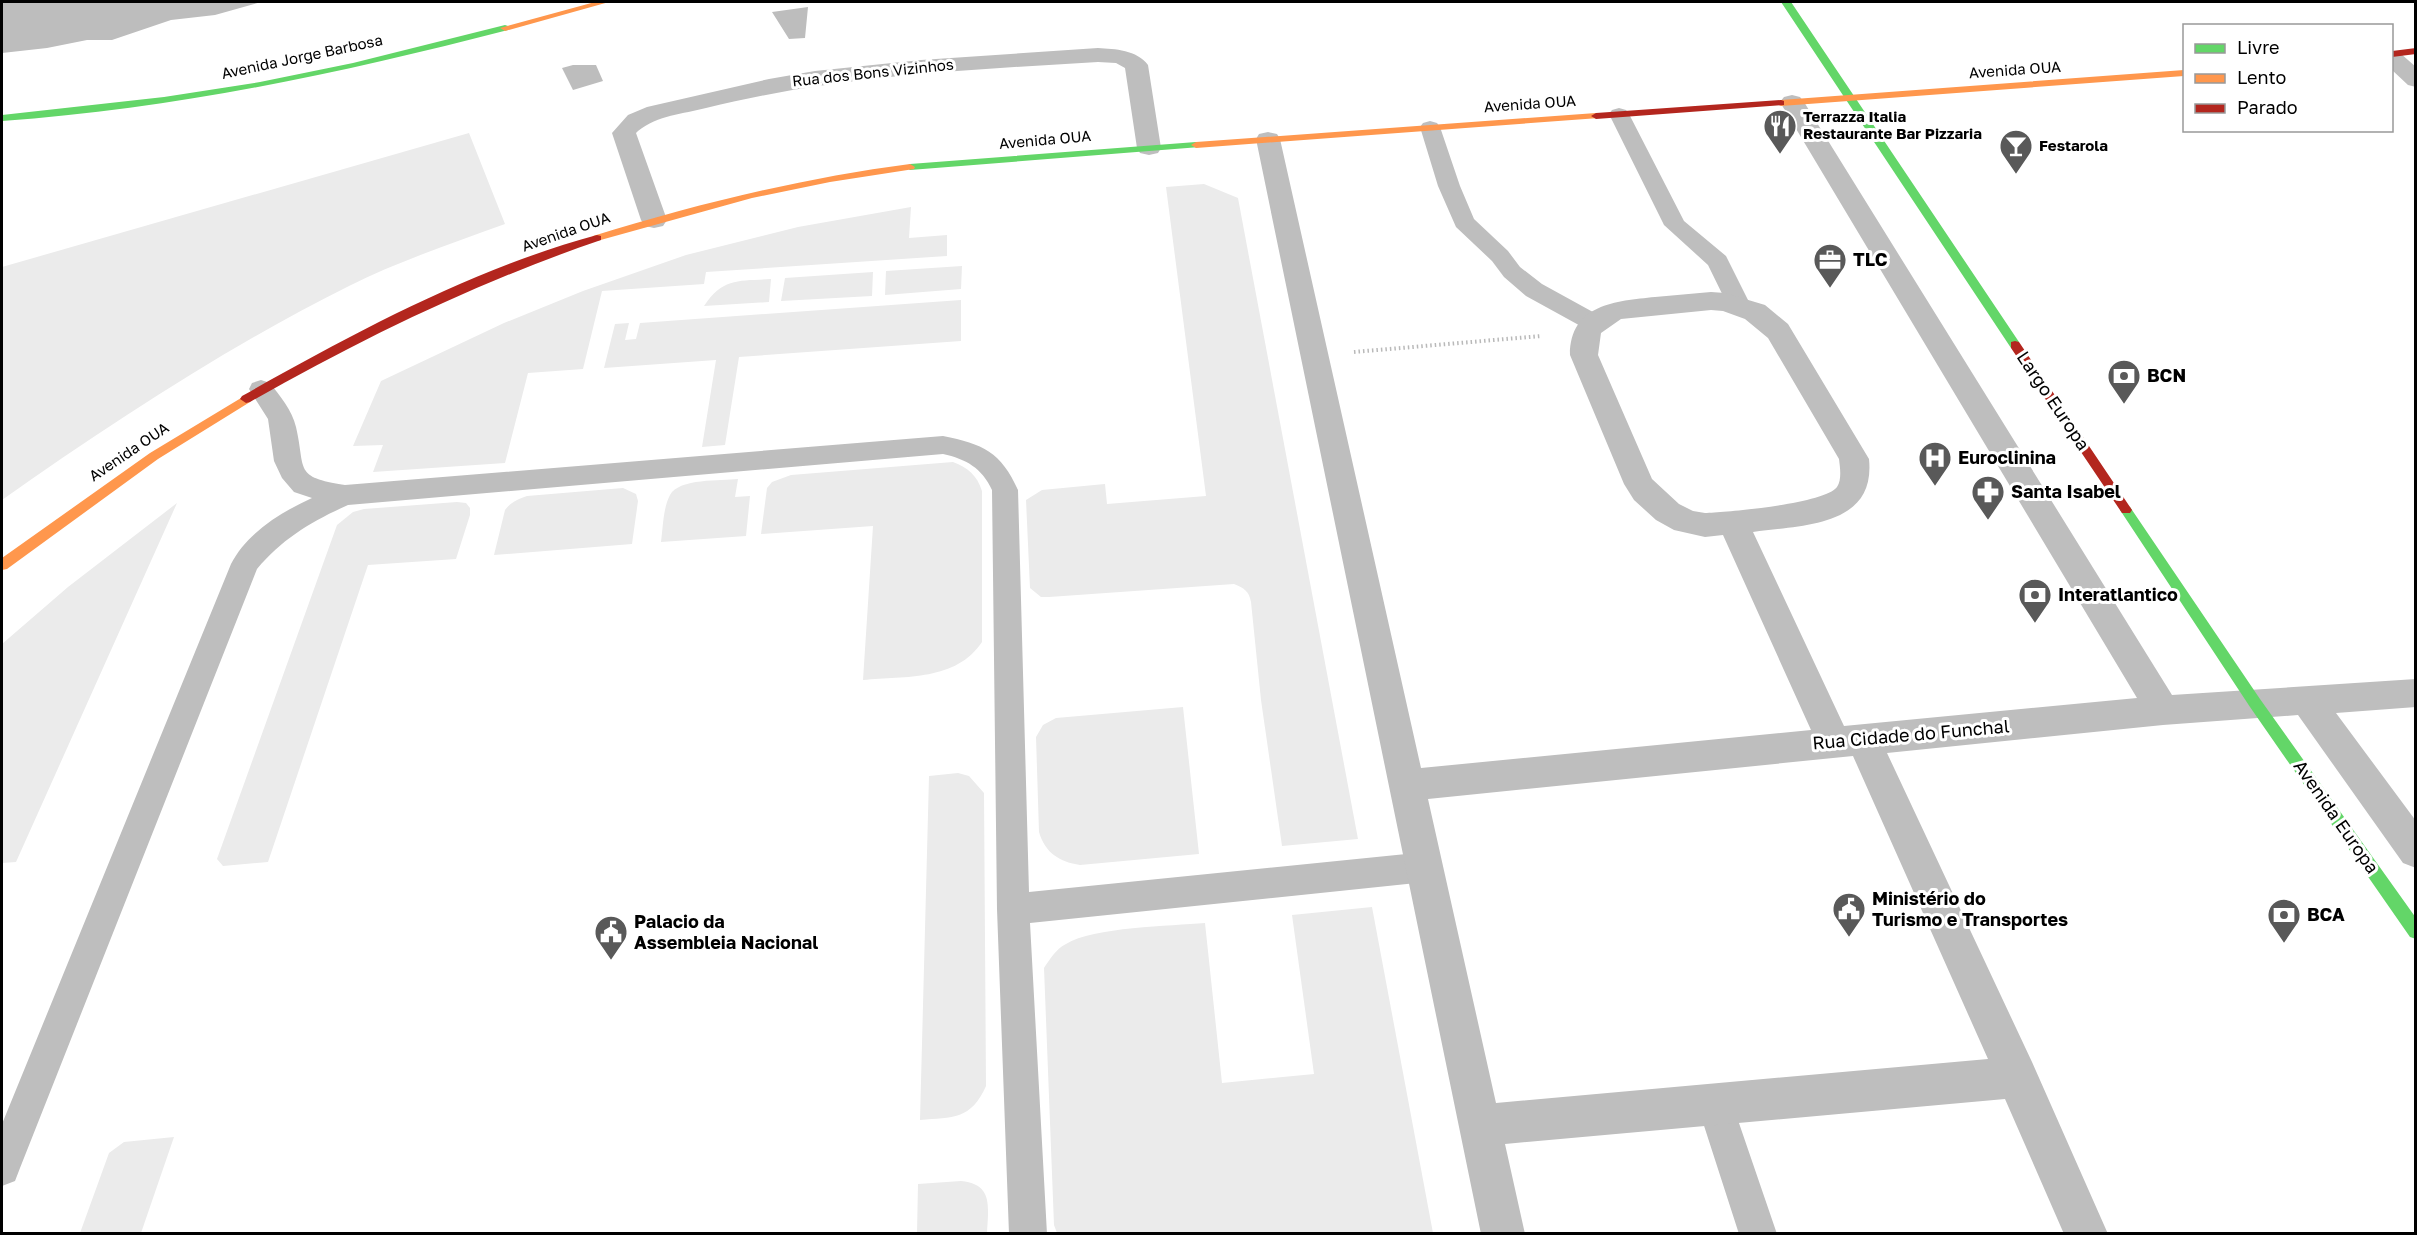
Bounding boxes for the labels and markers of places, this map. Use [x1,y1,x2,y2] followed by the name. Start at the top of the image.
[1803,107,1982,142] place label: Terrazza Italia Restaurante Bar Pizzaria
[1762,108,1798,155] restaurant icon: Terrazza Italia Restaurante Bar Pizzaria
[1998,128,2034,175] bar icon: Festarola
[2039,136,2108,154] place label: Festarola
[1812,242,1848,289] office icon: TLC
[1853,248,1888,270] place label: TLC
[2106,358,2142,405] bank icon: BCN
[2147,364,2186,386] place label: BCN
[1917,440,1953,487] hospital icon: Euroclinina
[1958,446,2056,468] place label: Euroclinina
[1970,474,2006,521] pharmacy icon: Santa Isabel
[2011,480,2121,502] place label: Santa Isabel
[2017,577,2053,624] bank icon: Interatlantico
[2058,583,2178,605] place label: Interatlantico
[1872,887,2068,930] place label: Ministério do Turismo e Transportes
[1831,891,1867,938] public building icon: Ministério do Turismo e Transportes
[2266,897,2302,944] bank icon: BCA
[2307,903,2345,925] place label: BCA
[634,910,818,953] place label: Palacio da Assembleia Nacional
[593,914,629,961] public building icon: Palacio da Assembleia Nacional

